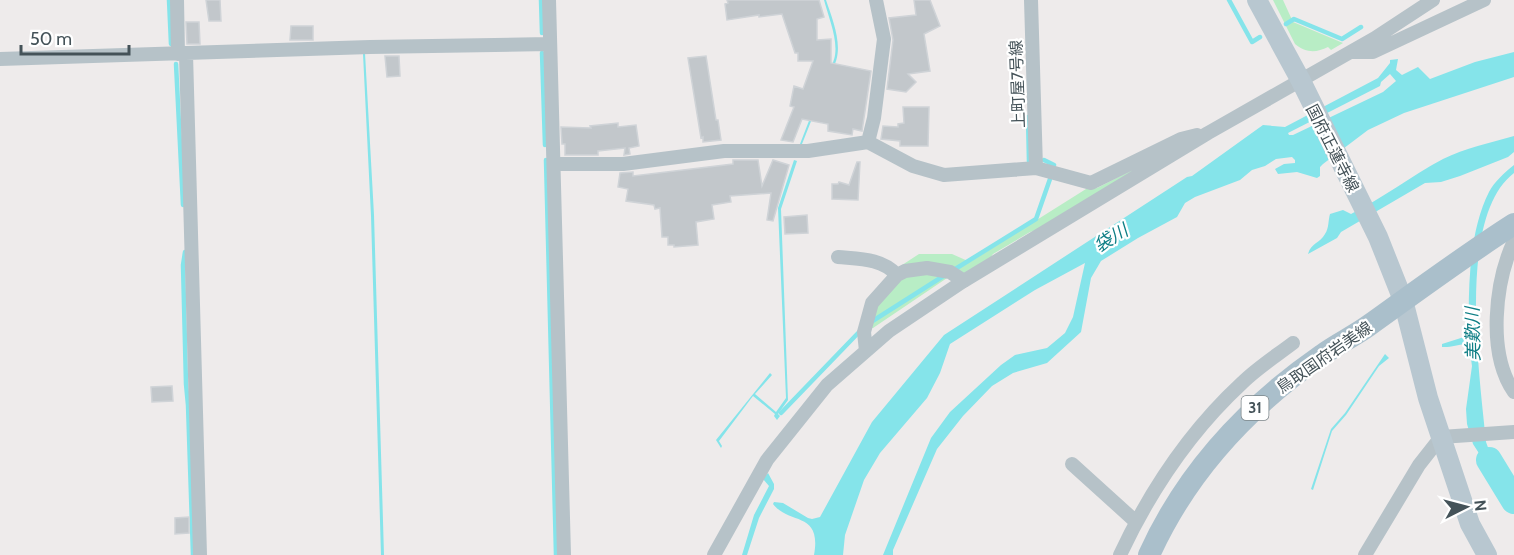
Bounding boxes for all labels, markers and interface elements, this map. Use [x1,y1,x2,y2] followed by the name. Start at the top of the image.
[21,18,129,56] scale bar
[30,28,72,50] text: 50 m
[1006,40,1029,128] street label: 上町屋7号線
[1302,101,1363,195] street label: 国府正蓮寺線
[1090,218,1134,257] water label: 袋川
[1461,305,1484,361] water label: 美歎川
[1273,318,1376,397] street label: 鳥取国府岩美線
[1242,396,1268,420] road number: 31
[1436,477,1496,537] north arrow
[1470,499,1490,512] text: N

